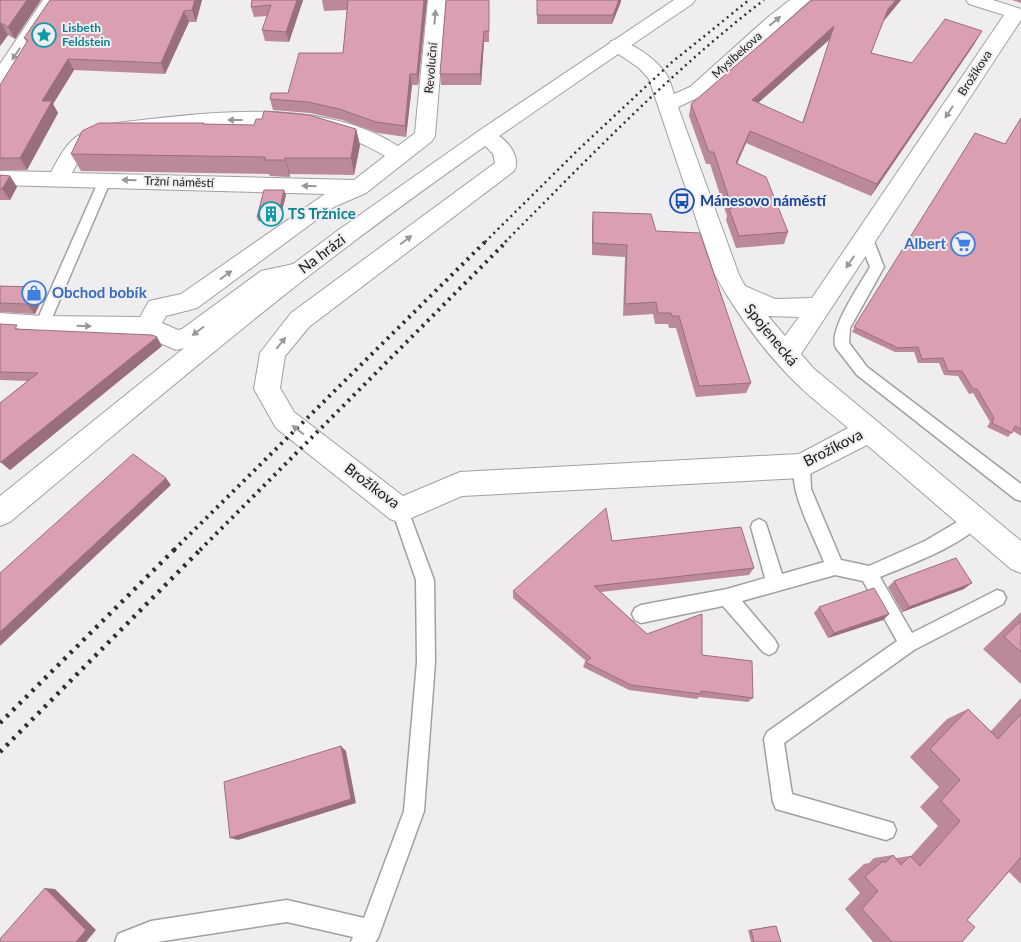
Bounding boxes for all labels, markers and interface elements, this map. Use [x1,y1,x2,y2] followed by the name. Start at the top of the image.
[431,9,439,25] one-way arrow
[768,16,781,27] one-way arrow
[62,20,111,49] place label: Lisbeth Feldstein
[31,22,57,48] place icon: Lisbeth Feldstein
[708,28,765,81] street label: Myslbekova
[421,41,440,94] street label: Revoluční
[11,47,21,60] one-way arrow
[954,47,995,98] street label: Brožíkova
[945,105,954,119] one-way arrow
[227,116,243,124] one-way arrow
[144,173,215,190] street label: Tržní náměstí
[121,176,137,184] one-way arrow
[301,182,317,190] one-way arrow
[669,188,695,214] bus stop icon: Mánesovo náměstí
[700,191,827,209] place label: Mánesovo náměstí
[258,201,284,227] building icon: TS Tržnice
[288,204,356,222] place label: TS Tržnice
[294,230,348,277] street label: Na hrázi
[950,231,976,257] supermarket icon: Albert
[903,234,946,252] place label: Albert
[399,235,412,246] one-way arrow
[845,256,855,269] one-way arrow
[219,270,233,280] one-way arrow
[21,280,47,306] shop icon: Obchod bobík
[52,283,148,301] place label: Obchod bobík
[741,300,802,369] street label: Spojenecká
[76,322,92,330] one-way arrow
[192,325,205,336] one-way arrow
[276,336,286,350] one-way arrow
[291,425,305,435] one-way arrow
[800,425,865,470] street label: Brožíkova
[342,459,404,512] street label: Brožíkova

